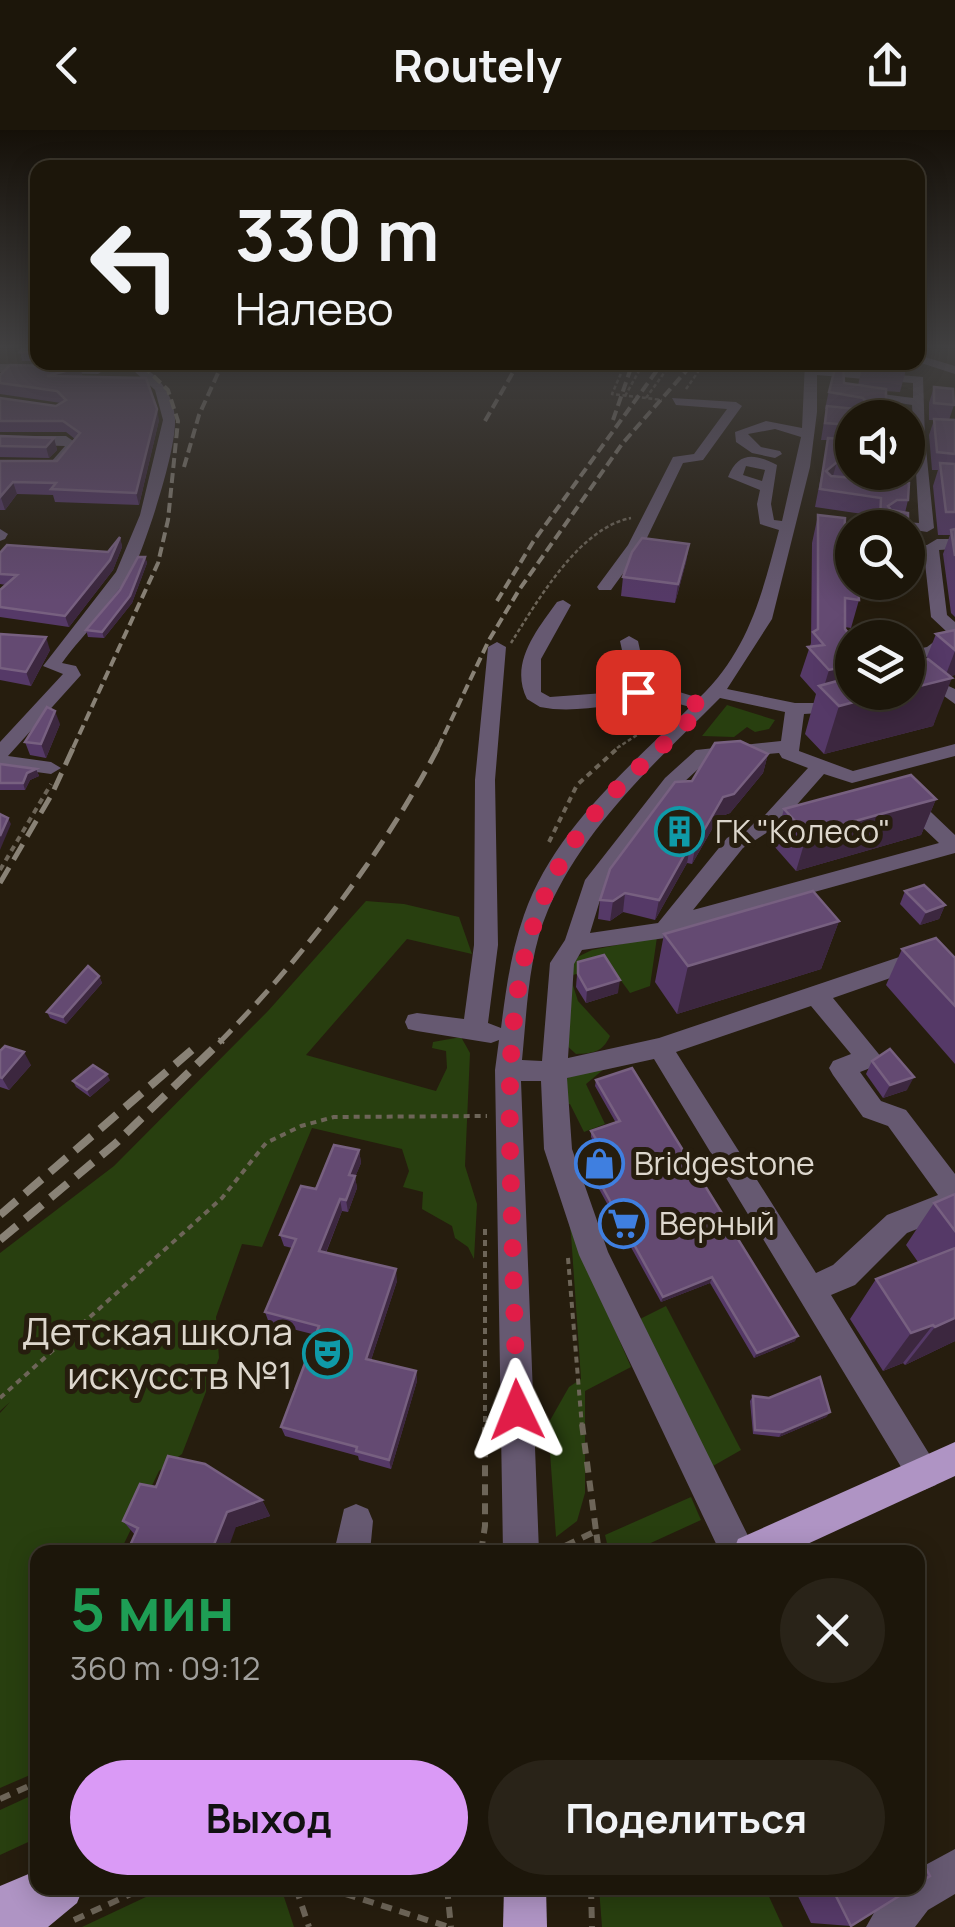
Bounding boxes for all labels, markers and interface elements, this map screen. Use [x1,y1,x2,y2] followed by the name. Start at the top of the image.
[393,34,562,96] text: Routely
[40,38,95,93] icon: back
[860,38,915,93] icon: share
[235,186,439,282] text: 330 m
[70,200,200,330] icon: left
[235,277,394,339] text: Налево
[835,400,925,710] map controls
[835,400,925,490] button: sound
[835,510,925,600] button: search
[835,620,925,710] button: layers
[596,650,681,735] pin
[611,665,666,720] icon: arrive
[654,806,706,858] building icon: ГК "Колесо"
[715,809,891,853] place label: ГК "Колесо"
[573,1138,625,1190] shop icon: Bridgestone
[634,1141,815,1185] place label: Bridgestone
[598,1198,650,1250] supermarket icon: Верный
[659,1201,775,1245] place label: Верный
[22,1304,293,1400] place label: Детская школа искусств №1
[302,1328,354,1380] theatre icon: Детская школа искусств №1
[465,1358,569,1462] position arrow
[70,1567,234,1649] text: 5 мин
[780,1578,885,1683] button: close
[70,1646,260,1690] text: 360 m · 09:12
[70,1760,468,1875] button: Выход
[488,1760,885,1875] button: Поделиться

